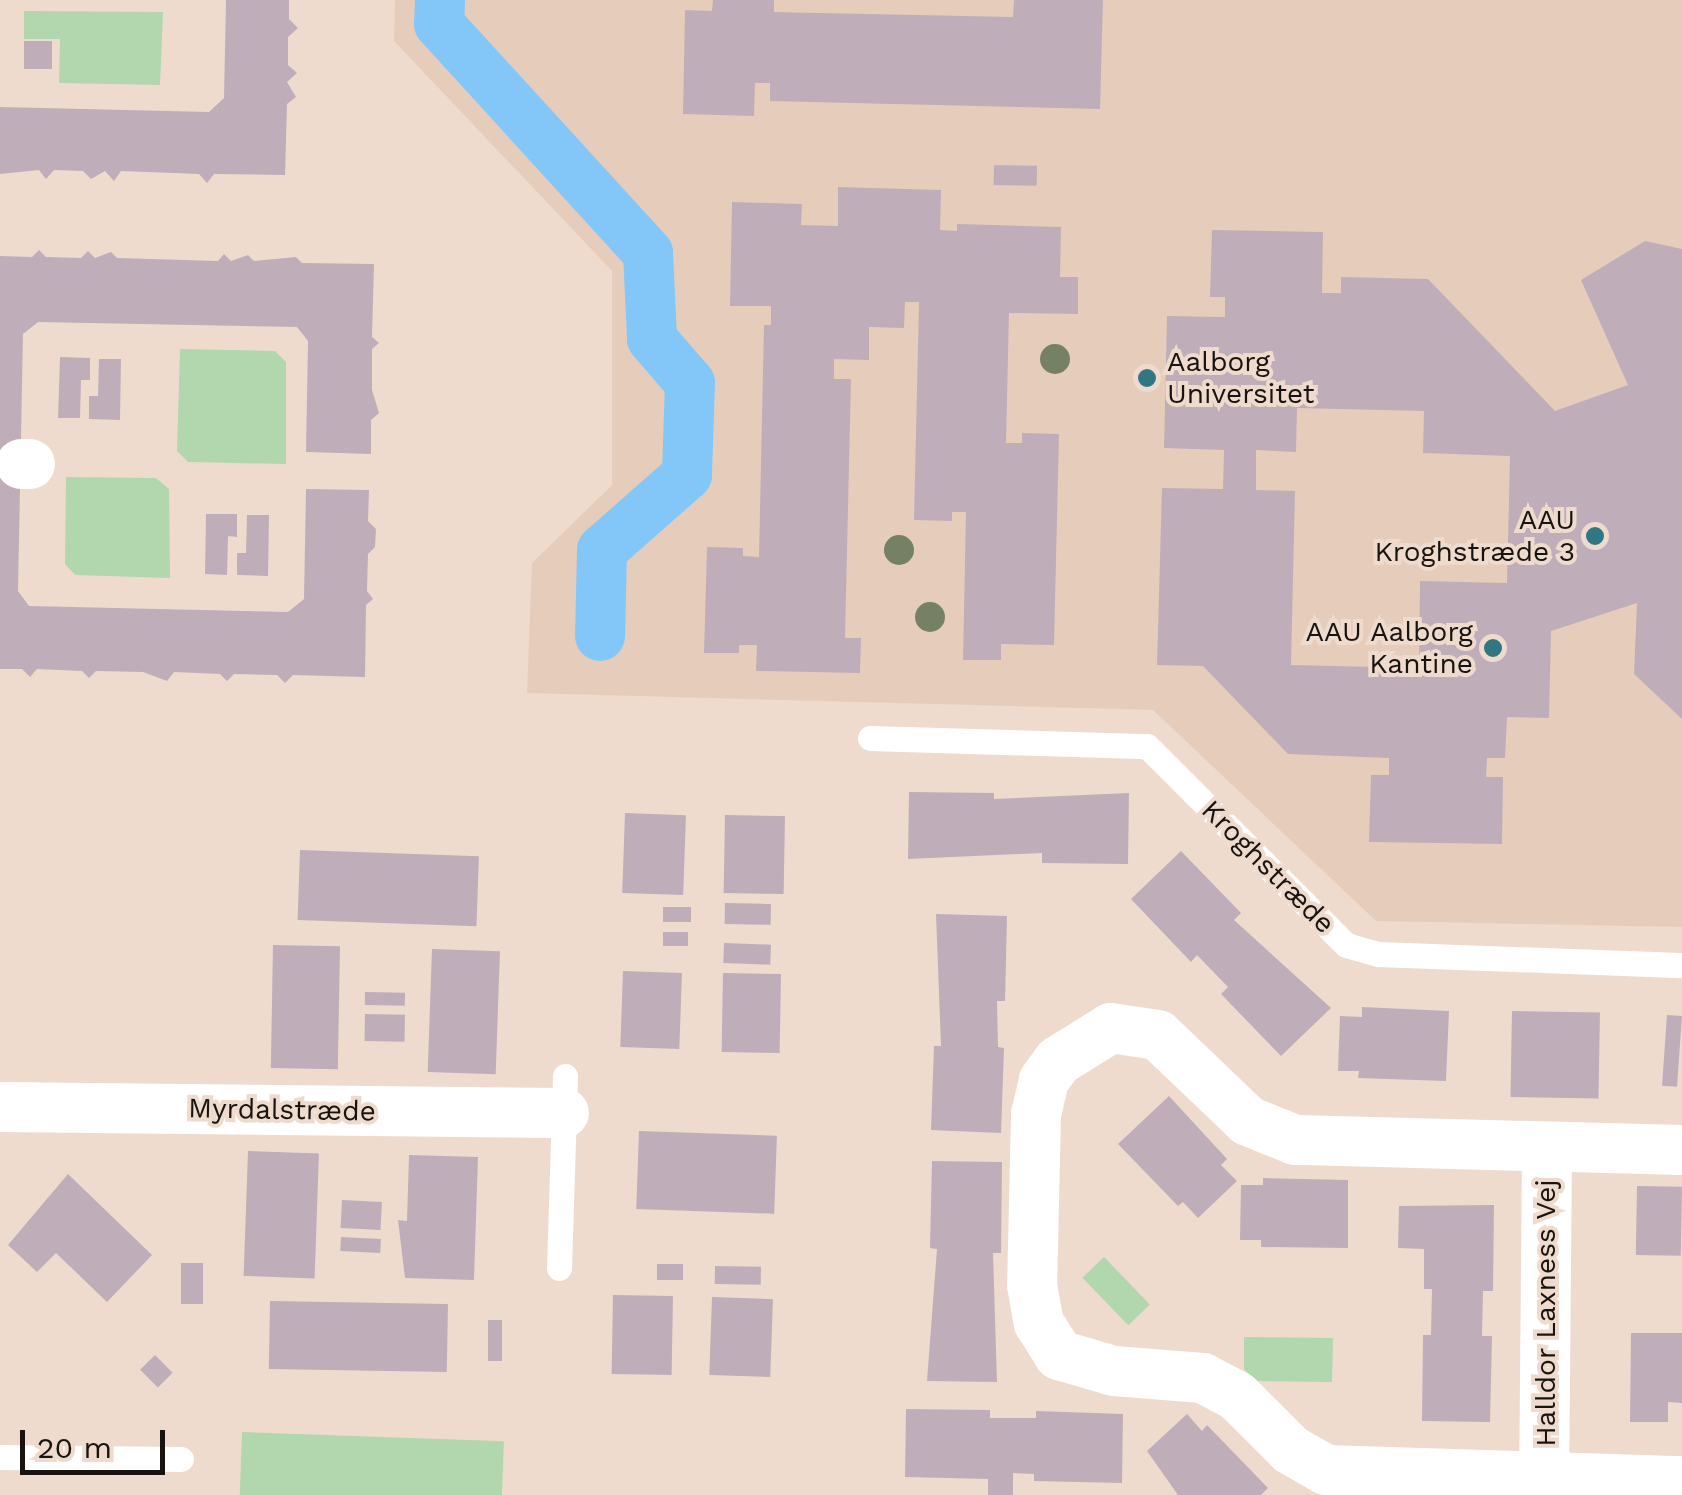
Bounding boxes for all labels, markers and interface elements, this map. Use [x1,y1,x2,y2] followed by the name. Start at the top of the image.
[1167,345,1314,411] place label: Aalborg Universitet
[1136,367,1158,389] marker: Aalborg Universitet
[1374,503,1575,569] place label: AAU Kroghstræde 3
[1584,525,1606,547] marker: AAU Kroghstræde 3
[1304,615,1473,681] place label: AAU Aalborg Kantine
[1482,637,1504,659] marker: AAU Aalborg Kantine
[1194,793,1342,941] street label: Kroghstræde
[188,1092,376,1128] street label: Myrdalstræde
[1529,1178,1563,1448] street label: Halldor Laxness Vej
[25,1410,170,1472] scale bar
[37,1430,112,1465] text: 20 m

